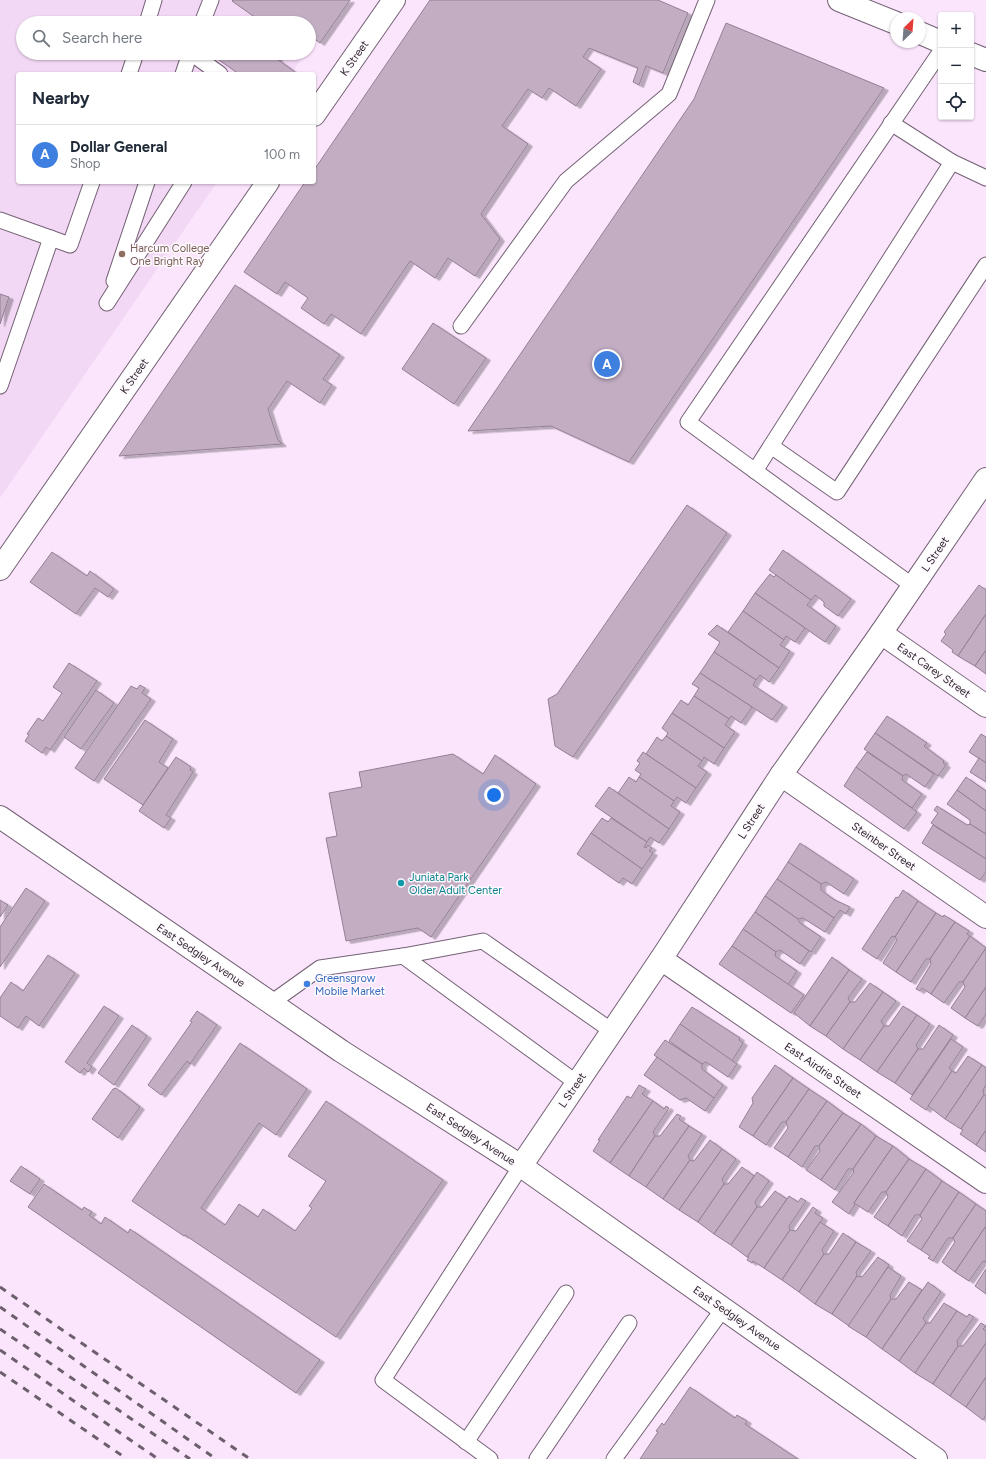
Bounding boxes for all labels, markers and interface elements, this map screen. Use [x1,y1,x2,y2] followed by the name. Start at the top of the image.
[890,12,926,48] north arrow
[938,12,974,120] map controls
[938,12,974,48] button: +
[16,16,316,60] search box
[30,27,52,49] icon: search
[62,29,142,47] text: Search here
[338,38,371,78] street label: K Street
[938,48,974,84] button: −
[938,84,974,120] button: locate
[32,88,90,108] text: Nearby
[70,138,168,156] text: Dollar General
[40,147,50,162] text: A
[264,147,300,162] text: 100 m
[70,156,100,171] text: Shop
[130,242,209,268] place label: Harcum College One Bright Ray
[117,249,127,259] marker: Harcum College One Bright Ray
[594,349,620,379] pin: A
[118,356,151,396] street label: K Street
[919,534,952,574] street label: L Street
[895,640,973,701] street label: East Carey Street
[484,785,504,805] your location
[735,801,768,841] street label: L Street
[849,819,918,873] street label: Steinber Street
[409,871,502,897] place label: Juniata Park Older Adult Center
[396,878,406,888] marker: Juniata Park Older Adult Center
[154,921,247,990] street label: East Sedgley Avenue
[315,972,385,998] place label: Greensgrow Mobile Market
[302,979,312,989] marker: Greensgrow Mobile Market
[782,1040,864,1101] street label: East Airdrie Street
[556,1070,589,1110] street label: L Street
[424,1101,518,1168] street label: East Sedgley Avenue
[690,1283,783,1353] street label: East Sedgley Avenue

